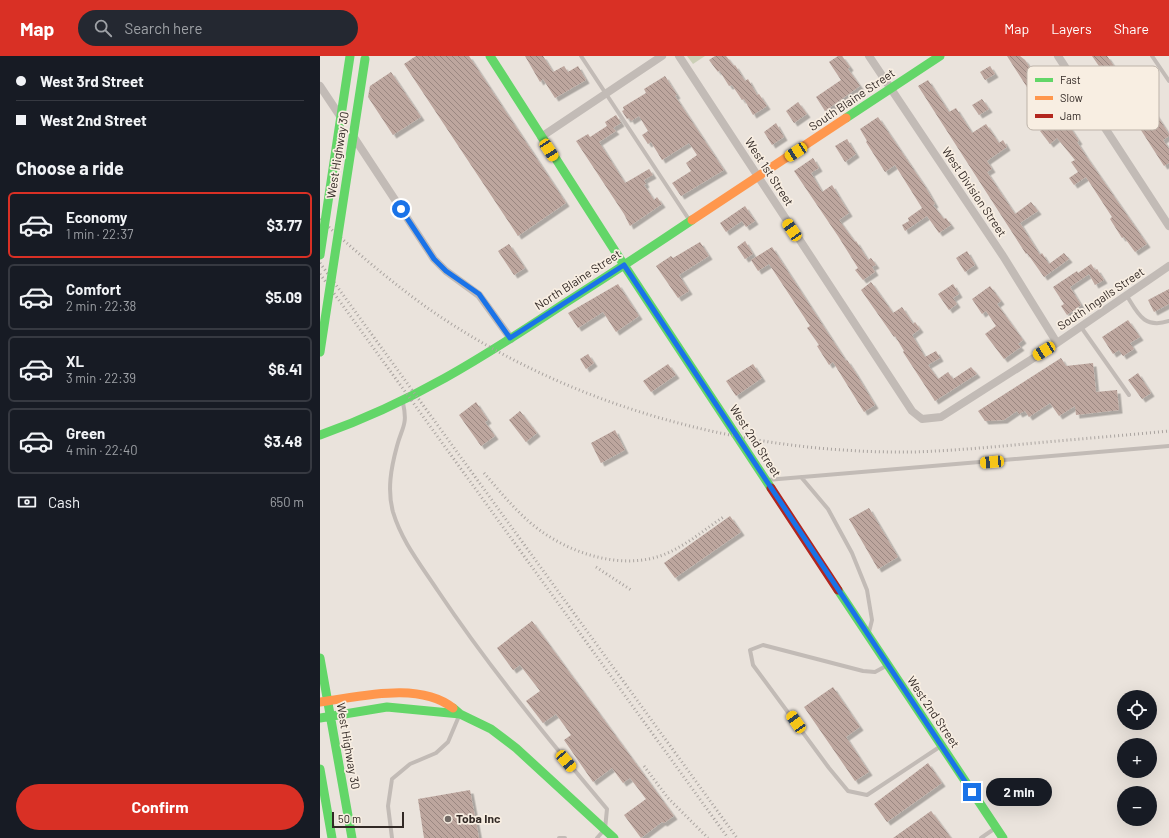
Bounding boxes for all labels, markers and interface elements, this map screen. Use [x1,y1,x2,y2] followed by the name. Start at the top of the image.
[78,10,358,46] search box
[20,17,54,40] text: Map
[92,17,114,39] icon: search
[124,19,202,37] text: Search here
[1004,20,1029,37] text: Map
[1051,20,1092,37] text: Layers
[1114,20,1149,37] text: Share
[806,65,897,133] street label: South Blaine Street
[1027,66,1159,130] legend
[40,72,144,90] text: West 3rd Street
[1060,73,1081,86] text: Fast
[1060,91,1083,104] text: Slow
[1060,109,1081,122] text: Jam
[323,110,351,199] street label: West Highway 30
[40,111,147,129] text: West 2nd Street
[743,135,797,208] street label: West 1st Street
[537,137,561,163] car
[783,140,809,164] car
[940,144,1010,239] street label: West Division Street
[16,157,124,179] text: Choose a ride
[392,200,410,218] route start
[18,207,54,243] icon: car
[66,208,127,226] text: Economy
[266,216,302,234] text: $3.77
[780,217,804,243] car
[66,226,133,242] text: 1 min · 22:37
[532,246,623,312] street label: North Blaine Street
[1054,264,1147,332] street label: South Ingalls Street
[18,279,54,315] icon: car
[66,280,121,298] text: Comfort
[265,288,302,306] text: $5.09
[66,298,136,314] text: 2 min · 22:38
[1031,340,1057,362] car
[18,351,54,387] icon: car
[66,352,84,370] text: XL
[268,360,302,378] text: $6.41
[66,370,136,386] text: 3 min · 22:39
[727,402,784,479] street label: West 2nd Street
[18,423,54,459] icon: car
[66,424,105,442] text: Green
[264,432,302,450] text: $3.48
[66,442,138,458] text: 4 min · 22:40
[980,455,1004,469] car
[16,491,38,513] icon: cash
[48,493,80,511] text: Cash
[270,494,304,510] text: 650 m
[905,673,963,750] street label: West 2nd Street
[1117,690,1157,826] map controls
[1117,690,1157,730] button: locate
[334,701,364,790] street label: West Highway 30
[784,709,808,735] car
[1117,738,1157,778] button: +
[554,748,578,774] car
[986,778,1052,806] callout: 2 min
[963,783,981,801] route end
[16,784,304,830] button: Confirm
[1003,784,1035,800] text: 2 min
[1117,786,1157,826] button: −
[332,810,404,829] scale bar
[456,811,501,825] place label: Toba Inc
[338,812,361,825] text: 50 m
[443,814,453,824] marker: Toba Inc

